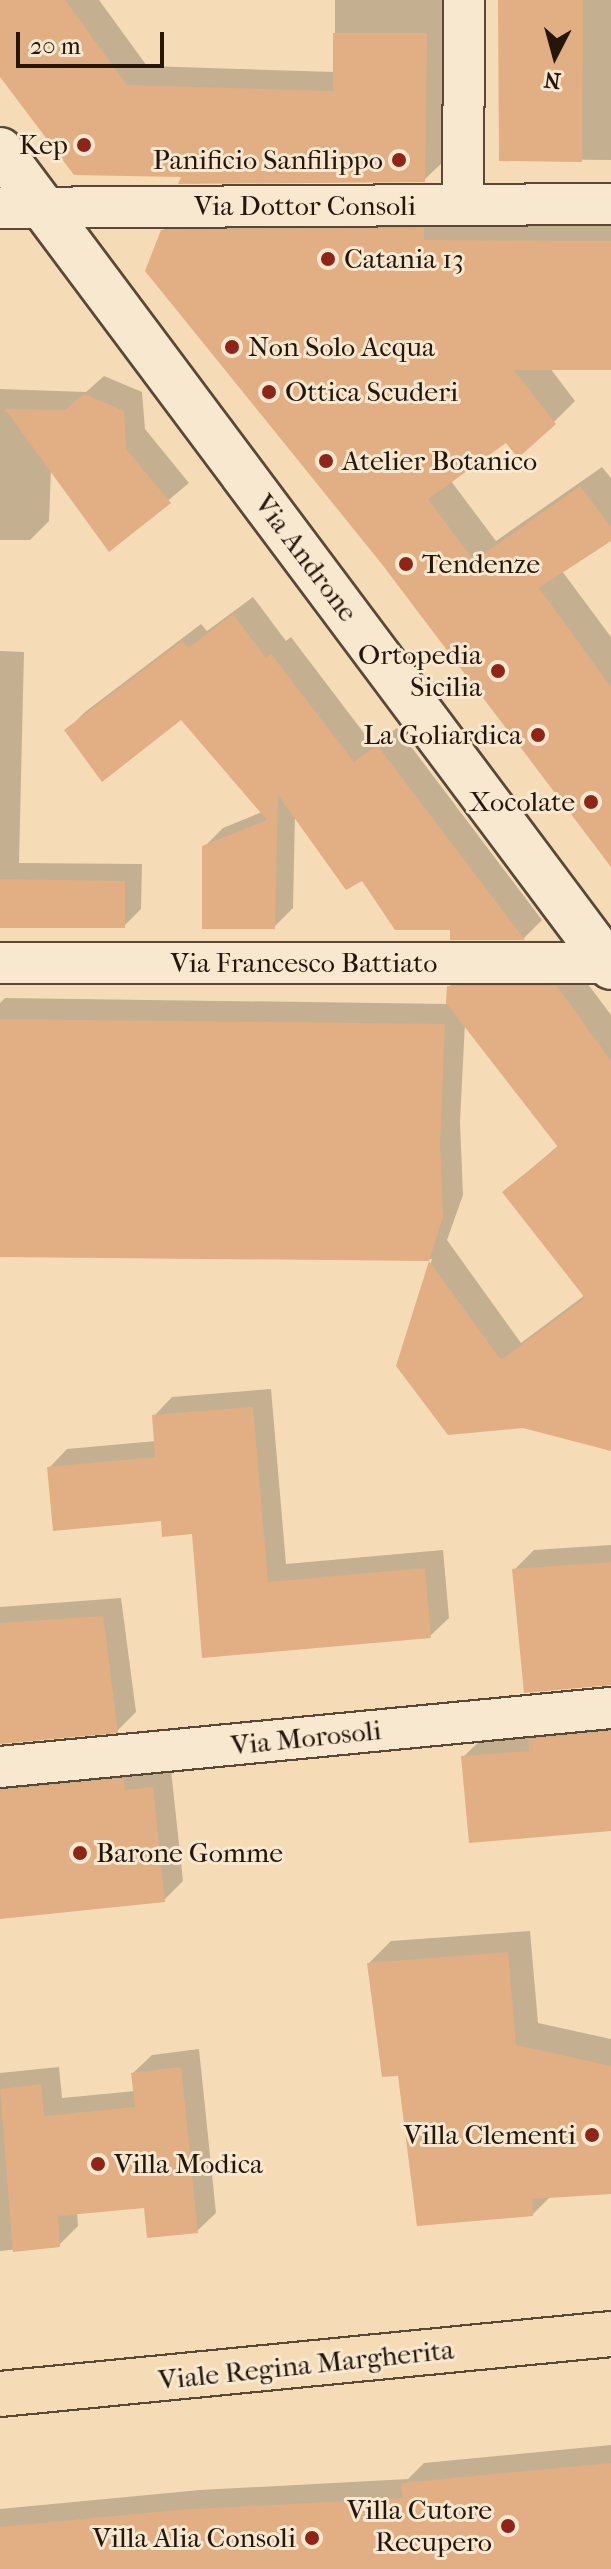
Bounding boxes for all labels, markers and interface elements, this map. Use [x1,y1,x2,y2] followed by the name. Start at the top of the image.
[20,16,168,66] scale bar
[515,16,595,96] north arrow
[30,32,81,60] text: 20 m
[543,66,562,94] text: N
[19,128,68,162] place label: Kep
[75,136,93,154] marker: Kep
[153,143,383,177] place label: Panificio Sanfilippo
[390,151,408,169] marker: Panificio Sanfilippo
[194,189,416,223] street label: Via Dottor Consoli
[344,242,464,276] place label: Catania 13
[319,250,337,268] marker: Catania 13
[248,330,435,364] place label: Non Solo Acqua
[223,338,241,356] marker: Non Solo Acqua
[285,375,458,409] place label: Ottica Scuderi
[260,383,278,401] marker: Ottica Scuderi
[342,444,537,478] place label: Atelier Botanico
[317,452,335,470] marker: Atelier Botanico
[247,488,365,628] street label: Via Androne
[422,547,540,581] place label: Tendenze
[397,555,415,573] marker: Tendenze
[358,638,482,704] place label: Ortopedia Sicilia
[489,662,507,680] marker: Ortopedia Sicilia
[363,718,522,752] place label: La Goliardica
[529,726,547,744] marker: La Goliardica
[469,785,575,819] place label: Xocolate
[582,793,600,811] marker: Xocolate
[170,946,438,980] street label: Via Francesco Battiato
[229,1713,383,1763] street label: Via Morosoli
[96,1836,283,1870] place label: Barone Gomme
[71,1844,89,1862] marker: Barone Gomme
[404,2118,576,2152] place label: Villa Clementi
[583,2126,601,2144] marker: Villa Clementi
[114,2147,263,2181] place label: Villa Modica
[89,2155,107,2173] marker: Villa Modica
[157,2333,455,2397] street label: Viale Regina Margherita
[347,2493,492,2559] place label: Villa Cutore Recupero
[499,2517,517,2535] marker: Villa Cutore Recupero
[93,2521,296,2555] place label: Villa Alia Consoli
[303,2529,321,2547] marker: Villa Alia Consoli

